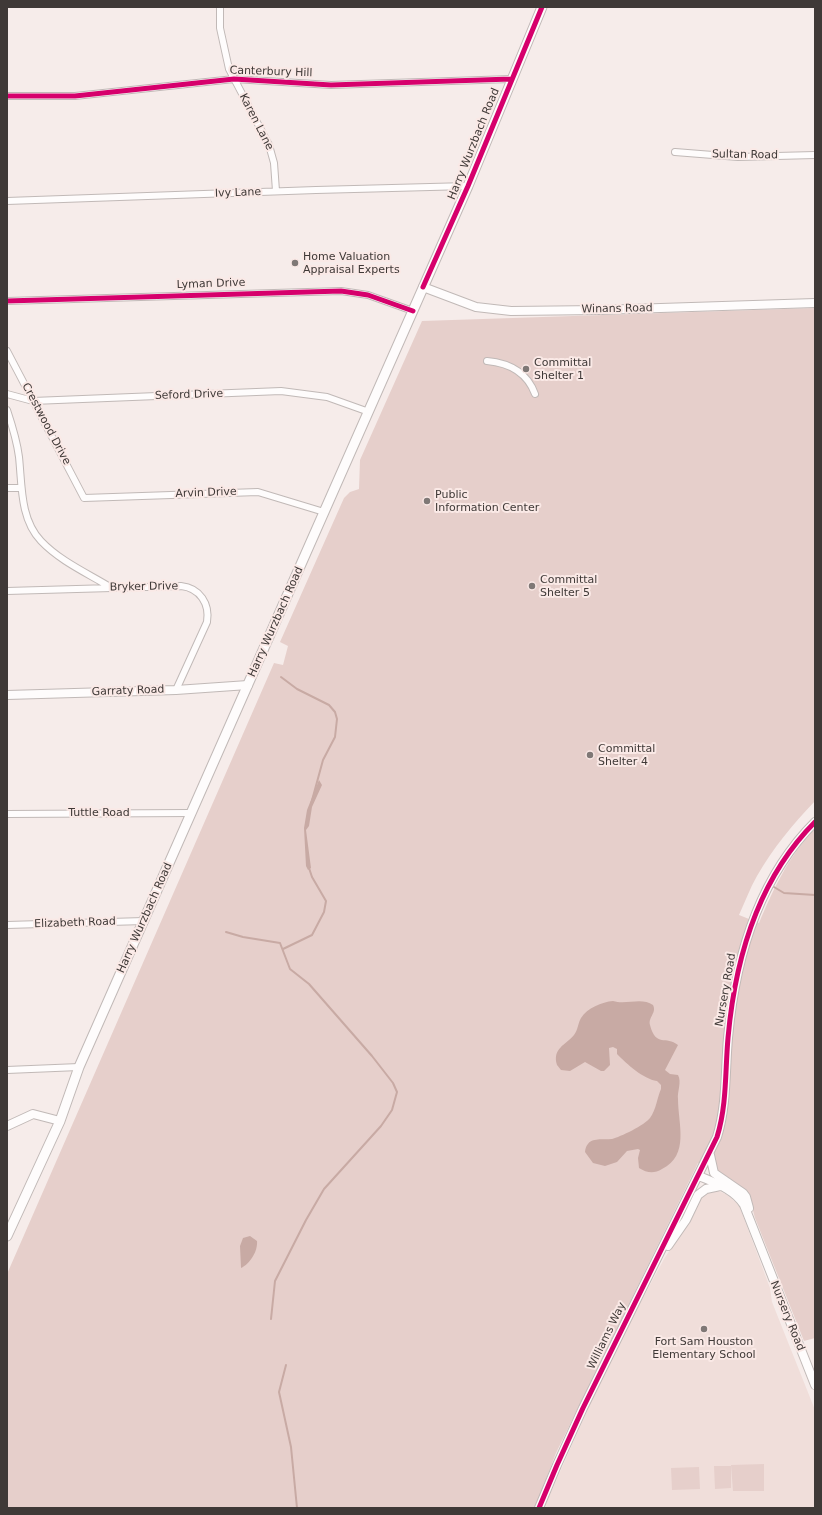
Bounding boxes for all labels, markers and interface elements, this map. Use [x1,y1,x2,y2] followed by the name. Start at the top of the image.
[229,64,313,80] street label: Canterbury Hill
[446,86,502,202] street label: Harry Wurzbach Road
[236,91,276,153] street label: Karen Lane
[712,148,778,162] street label: Sultan Road
[215,186,261,200] street label: Ivy Lane
[303,250,400,276] place label: Home Valuation Appraisal Experts
[290,258,300,268] marker: Home Valuation Appraisal Experts
[176,276,246,292] street label: Lyman Drive
[581,302,653,316] street label: Winans Road
[534,356,591,382] place label: Committal Shelter 1
[521,364,531,374] marker: Committal Shelter 1
[19,381,73,467] street label: Crestwood Drive
[155,387,223,403] street label: Seford Drive
[175,485,237,501] street label: Arvin Drive
[435,488,539,514] place label: Public Information Center
[422,496,432,506] marker: Public Information Center
[246,565,306,679] street label: Harry Wurzbach Road
[540,573,597,599] place label: Committal Shelter 5
[110,580,178,594] street label: Bryker Drive
[527,581,537,591] marker: Committal Shelter 5
[91,683,165,699] street label: Garraty Road
[598,742,655,768] place label: Committal Shelter 4
[585,750,595,760] marker: Committal Shelter 4
[68,806,130,820] street label: Tuttle Road
[115,861,175,975] street label: Harry Wurzbach Road
[34,915,116,931] street label: Elizabeth Road
[713,952,739,1028] street label: Nursery Road
[767,1279,807,1353] street label: Nursery Road
[585,1300,629,1372] street label: Williams Way
[699,1324,709,1334] marker: Fort Sam Houston Elementary School
[652,1335,756,1361] place label: Fort Sam Houston Elementary School

